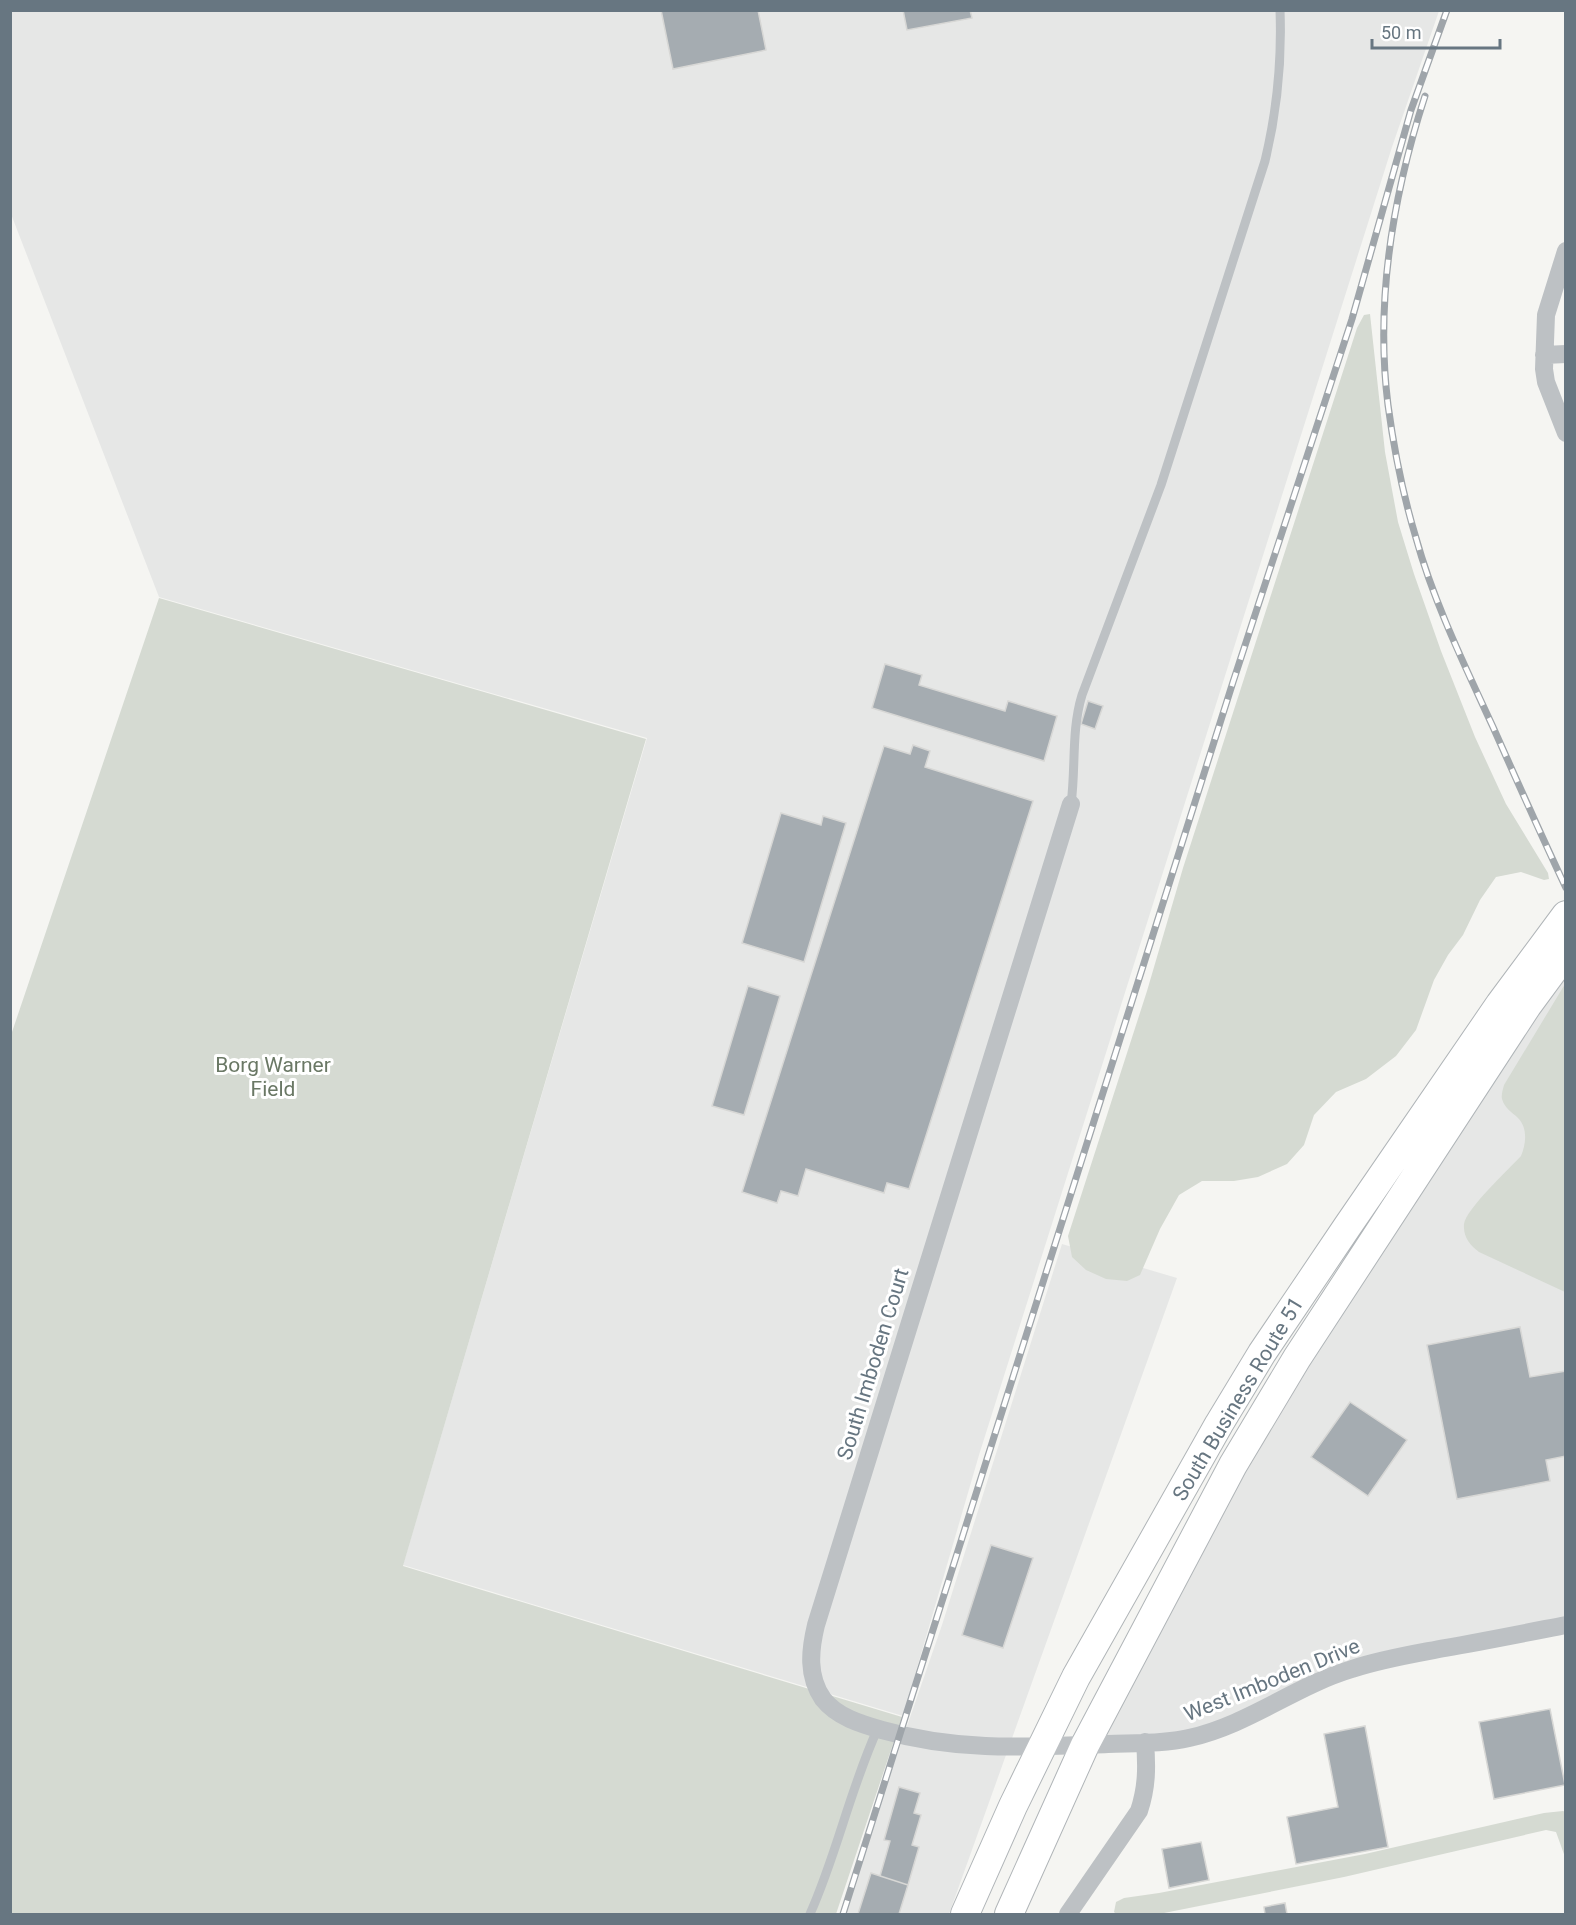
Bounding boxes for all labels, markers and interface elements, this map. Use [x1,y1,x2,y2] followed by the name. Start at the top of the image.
[1372,12,1500,50] scale bar
[1381,22,1421,43] text: 50 m
[215,1053,331,1101] park label: Borg Warner Field
[832,1265,914,1463] street label: South Imboden Court
[1168,1293,1308,1505] street label: South Business Route 51
[1181,1634,1363,1726] street label: West Imboden Drive

